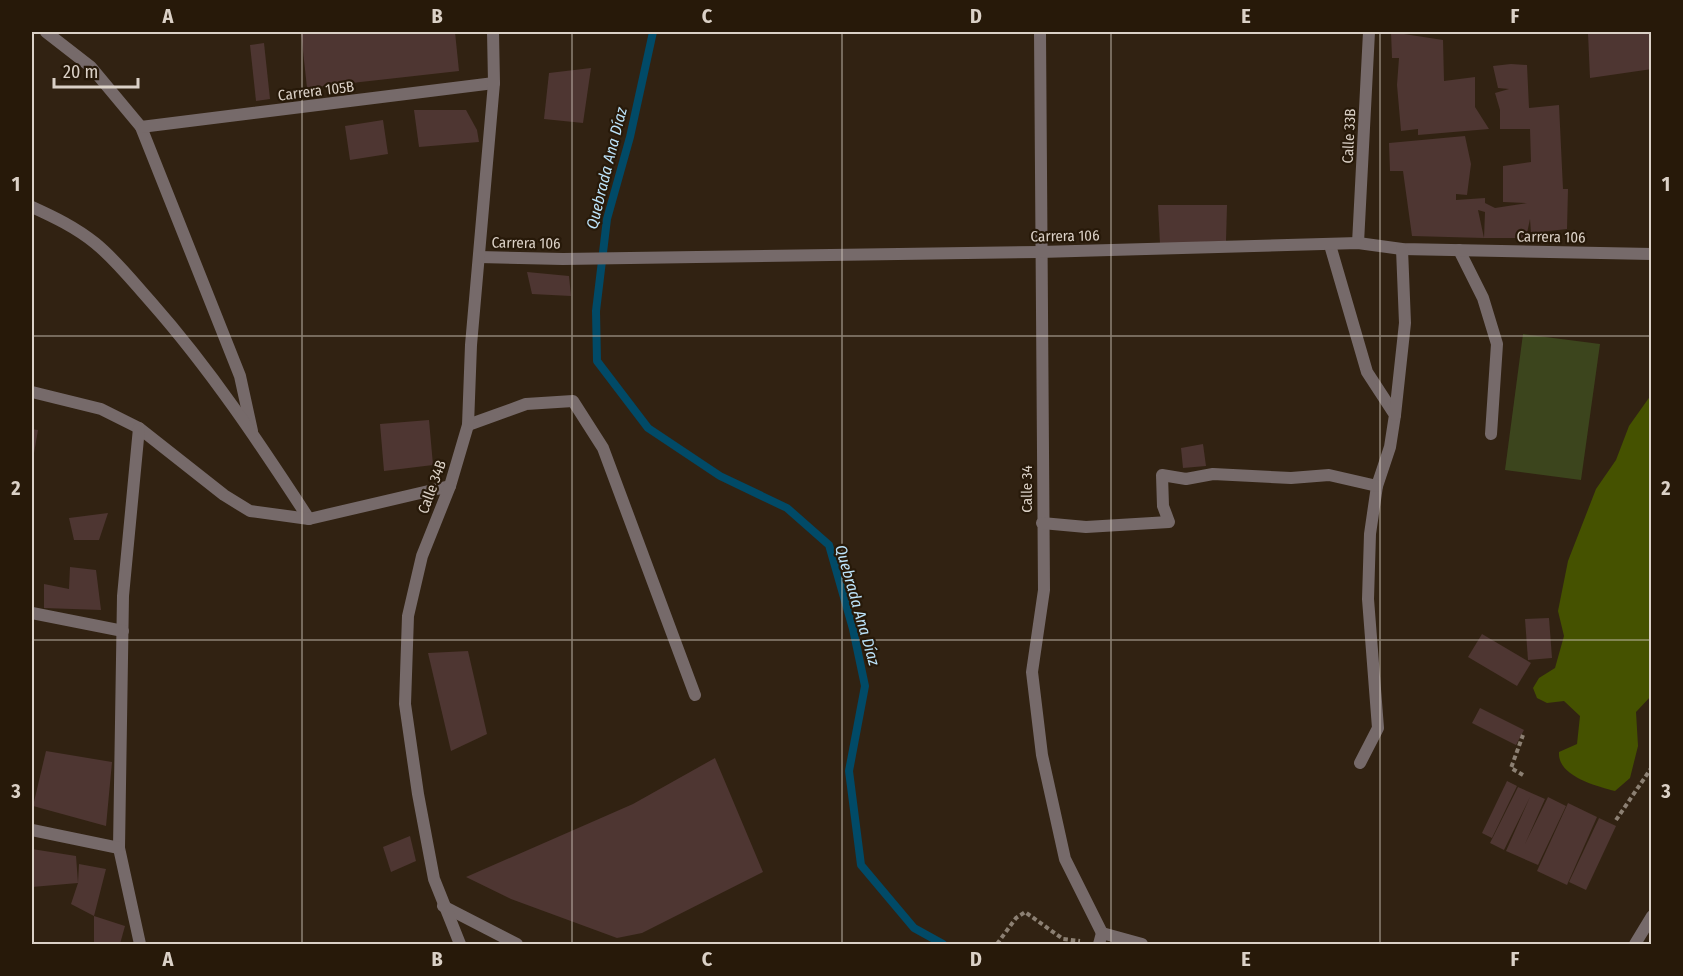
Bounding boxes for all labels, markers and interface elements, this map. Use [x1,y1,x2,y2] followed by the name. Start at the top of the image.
[162,4,175,28] text: A
[431,4,443,28] text: B
[702,4,713,28] text: C
[970,4,982,28] text: D
[1241,4,1251,28] text: E
[1511,4,1520,28] text: F
[54,51,138,89] scale bar
[63,61,98,83] text: 20 m
[277,77,355,105] street label: Carrera 105B
[582,105,631,231] water label: Quebrada Ana Díaz
[1339,108,1359,164] street label: Calle 33B
[12,172,20,196] text: 1
[1662,172,1670,196] text: 1
[1030,226,1100,246] street label: Carrera 106
[1516,227,1586,247] street label: Carrera 106
[491,233,561,253] street label: Carrera 106
[414,458,450,516] street label: Calle 34B
[1018,465,1036,513] street label: Calle 34
[10,476,21,500] text: 2
[1660,476,1671,500] text: 2
[831,543,884,668] water label: Quebrada Ana Díaz
[10,779,21,803] text: 3
[1660,779,1671,803] text: 3
[162,947,175,971] text: A
[431,947,443,971] text: B
[702,947,713,971] text: C
[970,947,982,971] text: D
[1241,947,1251,971] text: E
[1511,947,1520,971] text: F

